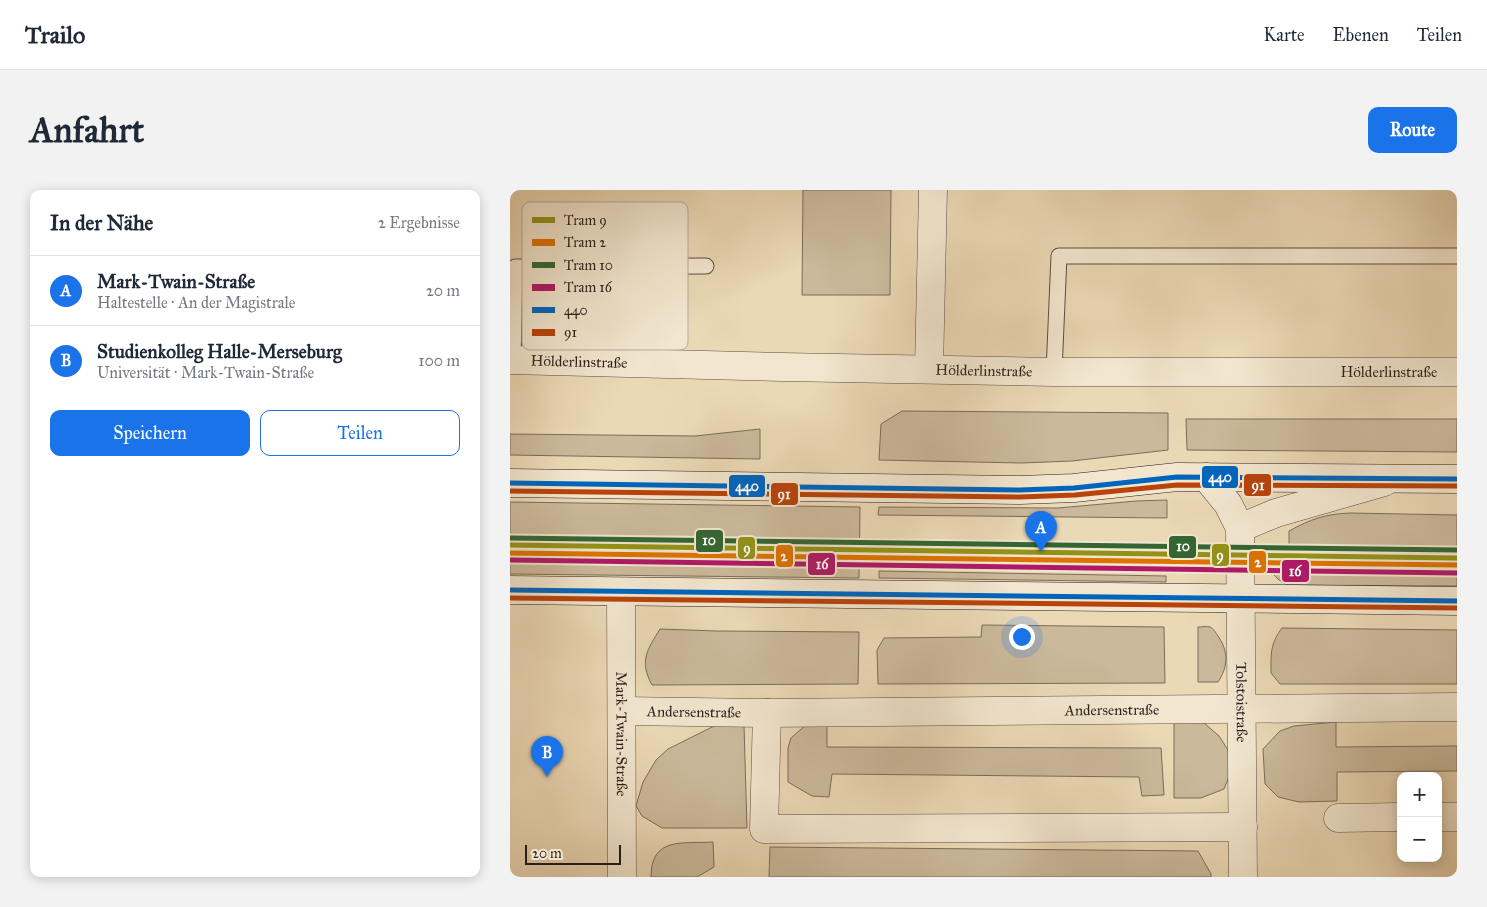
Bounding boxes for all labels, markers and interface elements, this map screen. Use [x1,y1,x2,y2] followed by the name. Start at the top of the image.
[25,20,85,50] text: Trailo
[1264,24,1305,46] text: Karte
[1333,24,1389,46] text: Ebenen
[1417,24,1462,46] text: Teilen
[1368,107,1457,153] button: Route
[30,109,144,152] text: Anfahrt
[522,202,688,350] legend
[50,210,153,236] text: In der Nähe
[564,212,607,229] text: Tram 9
[378,213,460,232] text: 2 Ergebnisse
[564,234,606,251] text: Tram 2
[564,257,613,274] text: Tram 10
[97,270,255,293] text: Mark-Twain-Straße
[564,279,613,296] text: Tram 16
[61,281,71,300] text: A
[426,281,460,300] text: 20 m
[97,293,295,312] text: Haltestelle · An der Magistrale
[564,302,588,319] text: 440
[564,324,577,341] text: 91
[97,340,342,363] text: Studienkolleg Halle-Merseburg
[61,351,71,370] text: B
[418,351,460,370] text: 100 m
[530,352,628,372] street label: Hölderlinstraße
[935,361,1032,381] street label: Hölderlinstraße
[97,363,314,382] text: Universität · Mark-Twain-Straße
[1340,363,1437,381] street label: Hölderlinstraße
[50,410,250,456] button: Speichern
[260,410,460,456] button: Teilen
[1201,465,1239,489] line badge: 440
[1208,469,1232,487] text: 440
[1243,473,1272,497] line badge: 91
[728,474,766,498] line badge: 440
[1252,477,1265,495] text: 91
[735,478,759,496] text: 440
[770,482,799,506] line badge: 91
[778,486,791,504] text: 91
[1025,511,1057,552] pin: A
[695,529,724,553] line badge: 10
[702,532,716,549] text: 10
[1168,535,1197,559] line badge: 10
[737,536,756,560] line badge: 9
[1176,538,1190,555] text: 10
[743,540,751,558] text: 9
[1211,543,1230,567] line badge: 9
[775,544,794,568] line badge: 2
[1216,547,1224,565] text: 9
[781,548,789,565] text: 2
[1248,550,1267,574] line badge: 2
[807,552,836,576] line badge: 16
[1255,554,1263,571] text: 2
[816,556,829,573] text: 16
[1281,559,1310,583] line badge: 16
[1289,563,1302,580] text: 16
[1009,624,1035,650] your location
[1232,662,1251,742] street label: Tolstoistraße
[612,671,631,797] street label: Mark-Twain-Straße
[1064,701,1159,719] street label: Andersenstraße
[646,702,741,722] street label: Andersenstraße
[531,736,563,777] pin: B
[1397,772,1442,862] map controls
[1397,772,1442,817] button: +
[1397,817,1442,862] button: −
[525,842,621,865] scale bar
[532,845,562,862] text: 20 m

